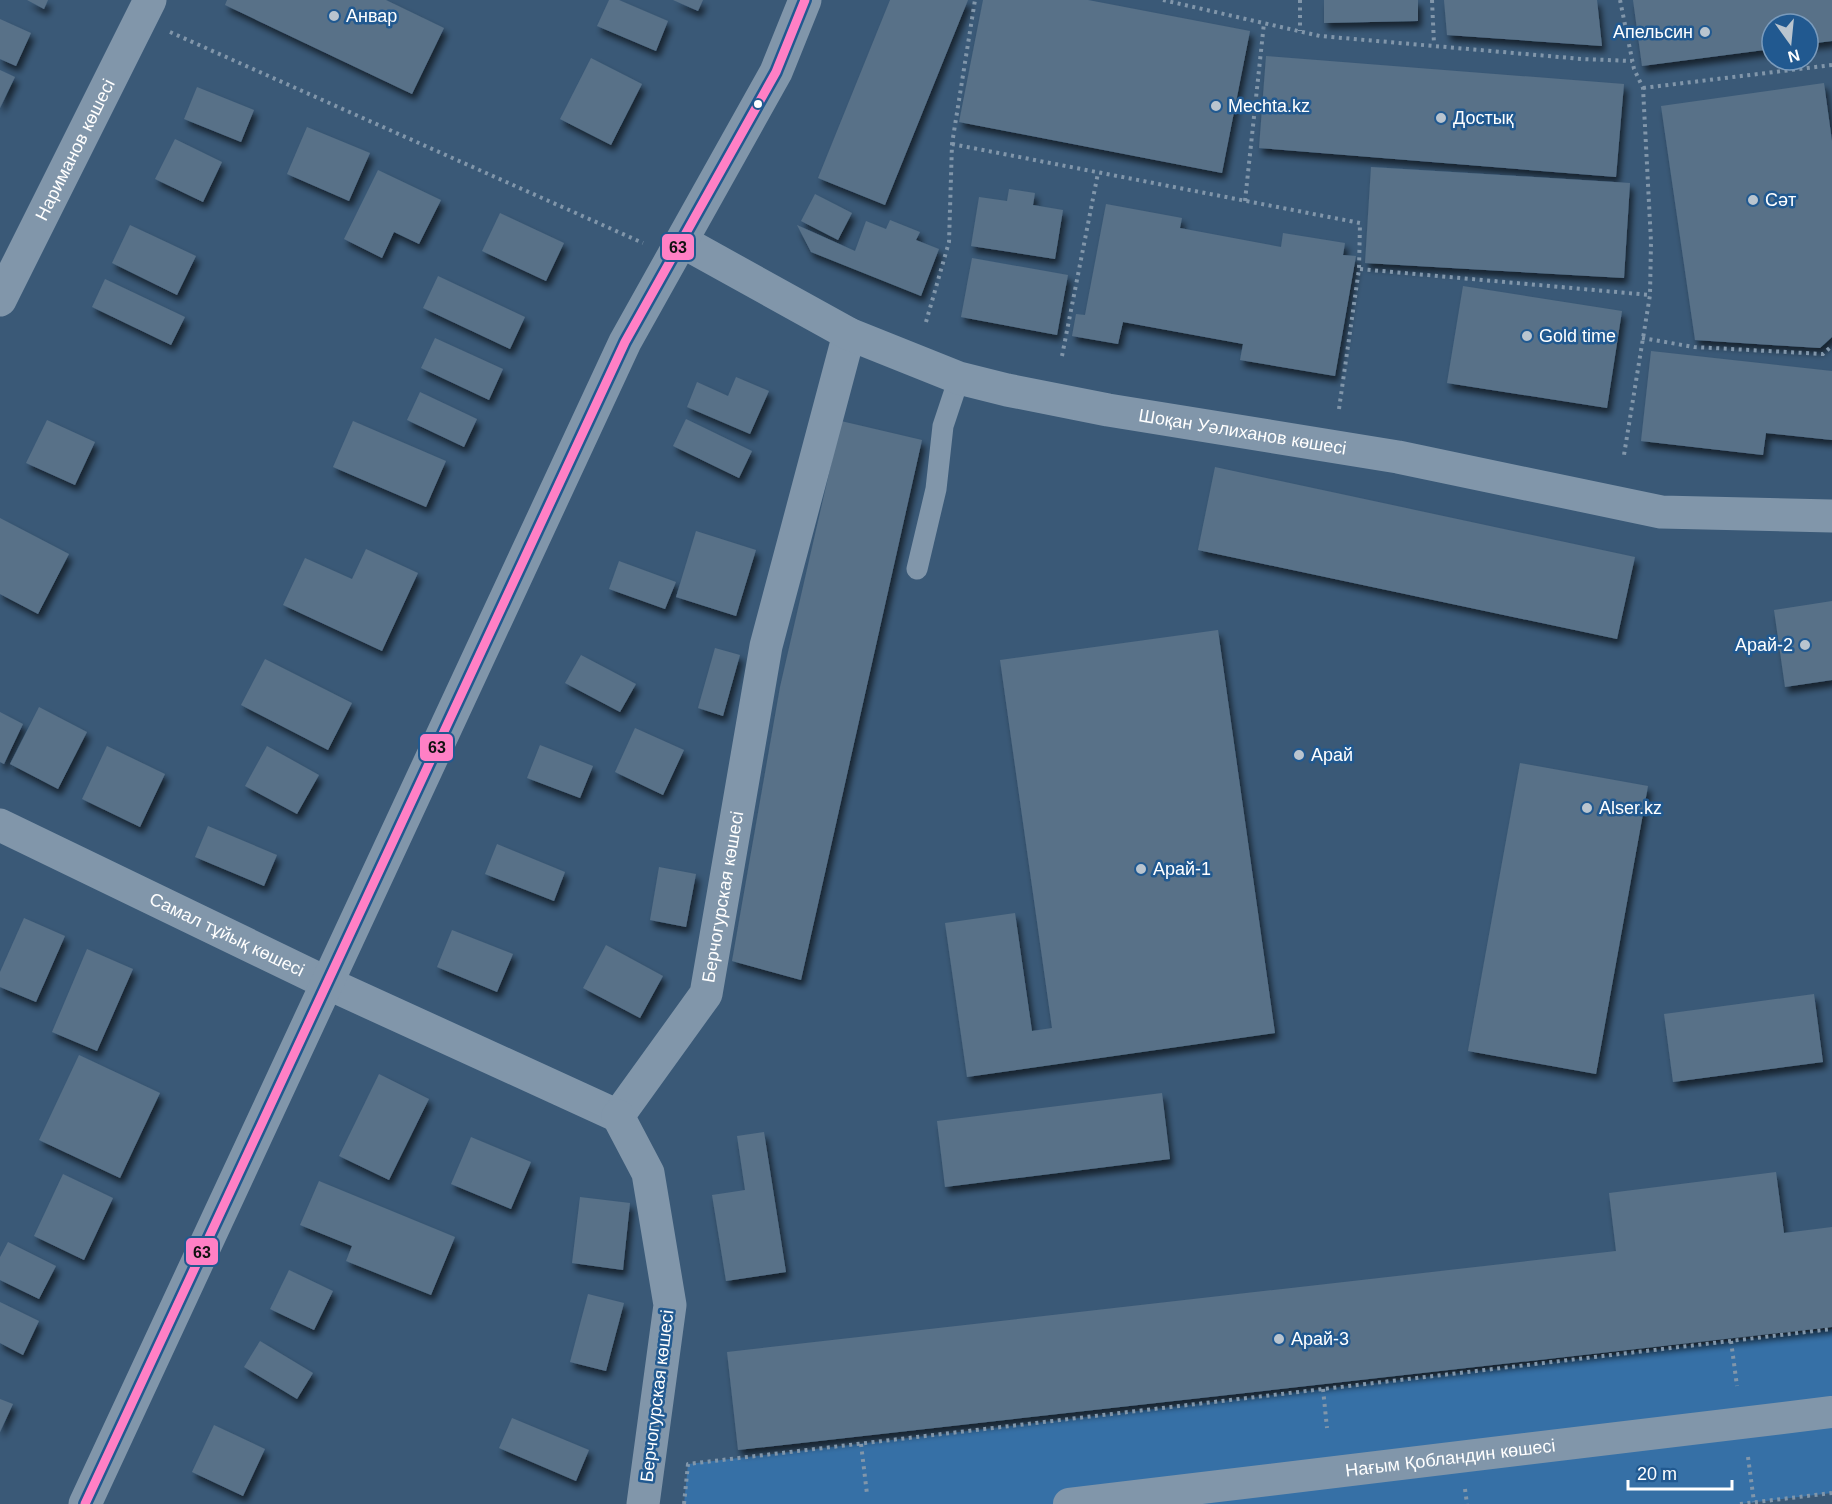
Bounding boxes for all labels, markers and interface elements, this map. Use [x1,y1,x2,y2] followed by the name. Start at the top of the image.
[346,6,397,26] place label: Анвар
[327,9,341,23] marker: Анвар
[1760,12,1820,72] north arrow
[1613,22,1693,42] place label: Апельсин
[1698,25,1712,39] marker: Апельсин
[1786,46,1802,66] text: N
[31,76,119,224] street label: Нариманов көшесі
[1228,96,1310,116] place label: Mechta.kz
[752,98,764,110] unlabelled marker
[1209,99,1223,113] marker: Mechta.kz
[1453,108,1514,128] place label: Достық
[1434,111,1448,125] marker: Достық
[1765,190,1796,210] place label: Сәт
[1746,193,1760,207] marker: Сәт
[661,233,695,261] line badge: 63
[669,239,687,256] text: 63
[1539,326,1616,346] place label: Gold time
[1520,329,1534,343] marker: Gold time
[1137,405,1348,458] street label: Шоқан Уәлиханов көшесі
[1735,635,1793,655] place label: Арай-2
[1798,638,1812,652] marker: Арай-2
[419,733,454,762] line badge: 63
[428,739,446,756] text: 63
[1311,745,1353,765] place label: Арай
[1292,748,1306,762] marker: Арай
[1599,798,1662,818] place label: Alser.kz
[1580,801,1594,815] marker: Alser.kz
[698,810,747,984] street label: Берчогурская көшесі
[1153,859,1211,879] place label: Арай-1
[1134,862,1148,876] marker: Арай-1
[146,889,308,981] street label: Самал тұйық көшесі
[185,1237,219,1266] line badge: 63
[193,1244,211,1261] text: 63
[636,1309,678,1483] street label: Берчогурская көшесі
[1291,1329,1349,1349] place label: Арай-3
[1272,1332,1286,1346] marker: Арай-3
[1344,1435,1556,1481] street label: Нағым Қобландин көшесі
[1628,1453,1732,1491] scale bar
[1637,1464,1677,1484] text: 20 m

